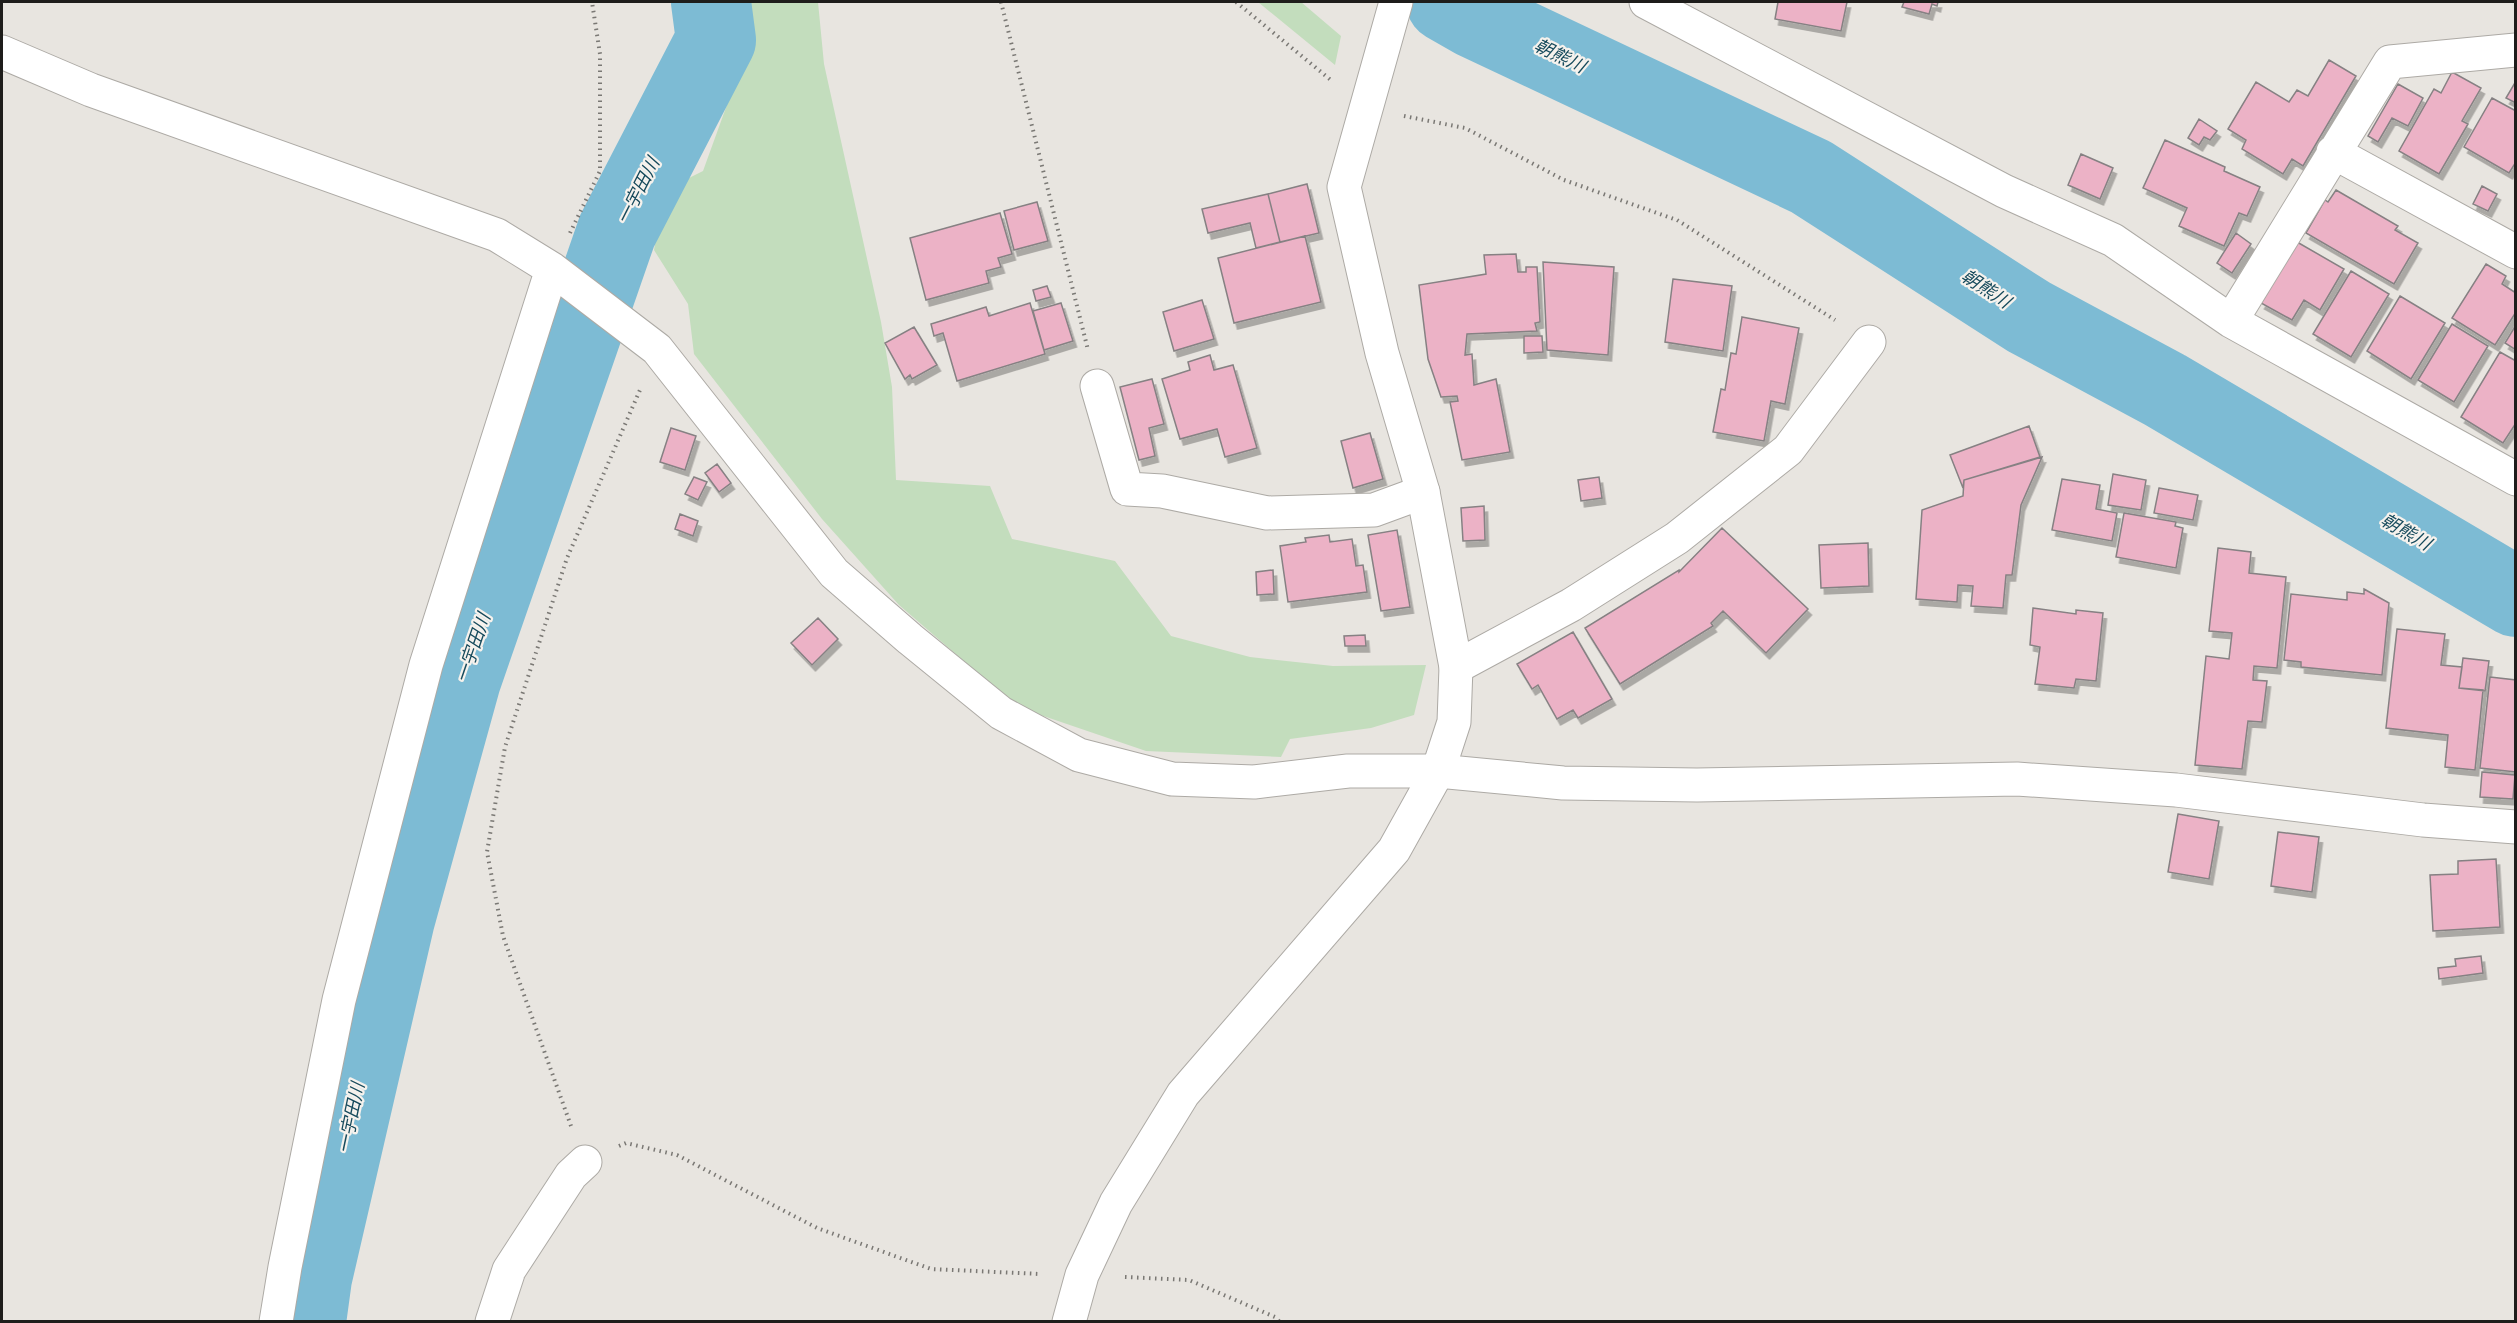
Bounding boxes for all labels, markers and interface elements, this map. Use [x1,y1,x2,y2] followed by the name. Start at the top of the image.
[1530,33,1591,80] water label: 朝熊川
[611,152,667,229] water label: 一宇田川
[1956,264,2017,316] water label: 朝熊川
[2376,508,2437,558] water label: 朝熊川
[450,608,498,686] water label: 一宇田川
[332,1078,372,1156] water label: 一宇田川

